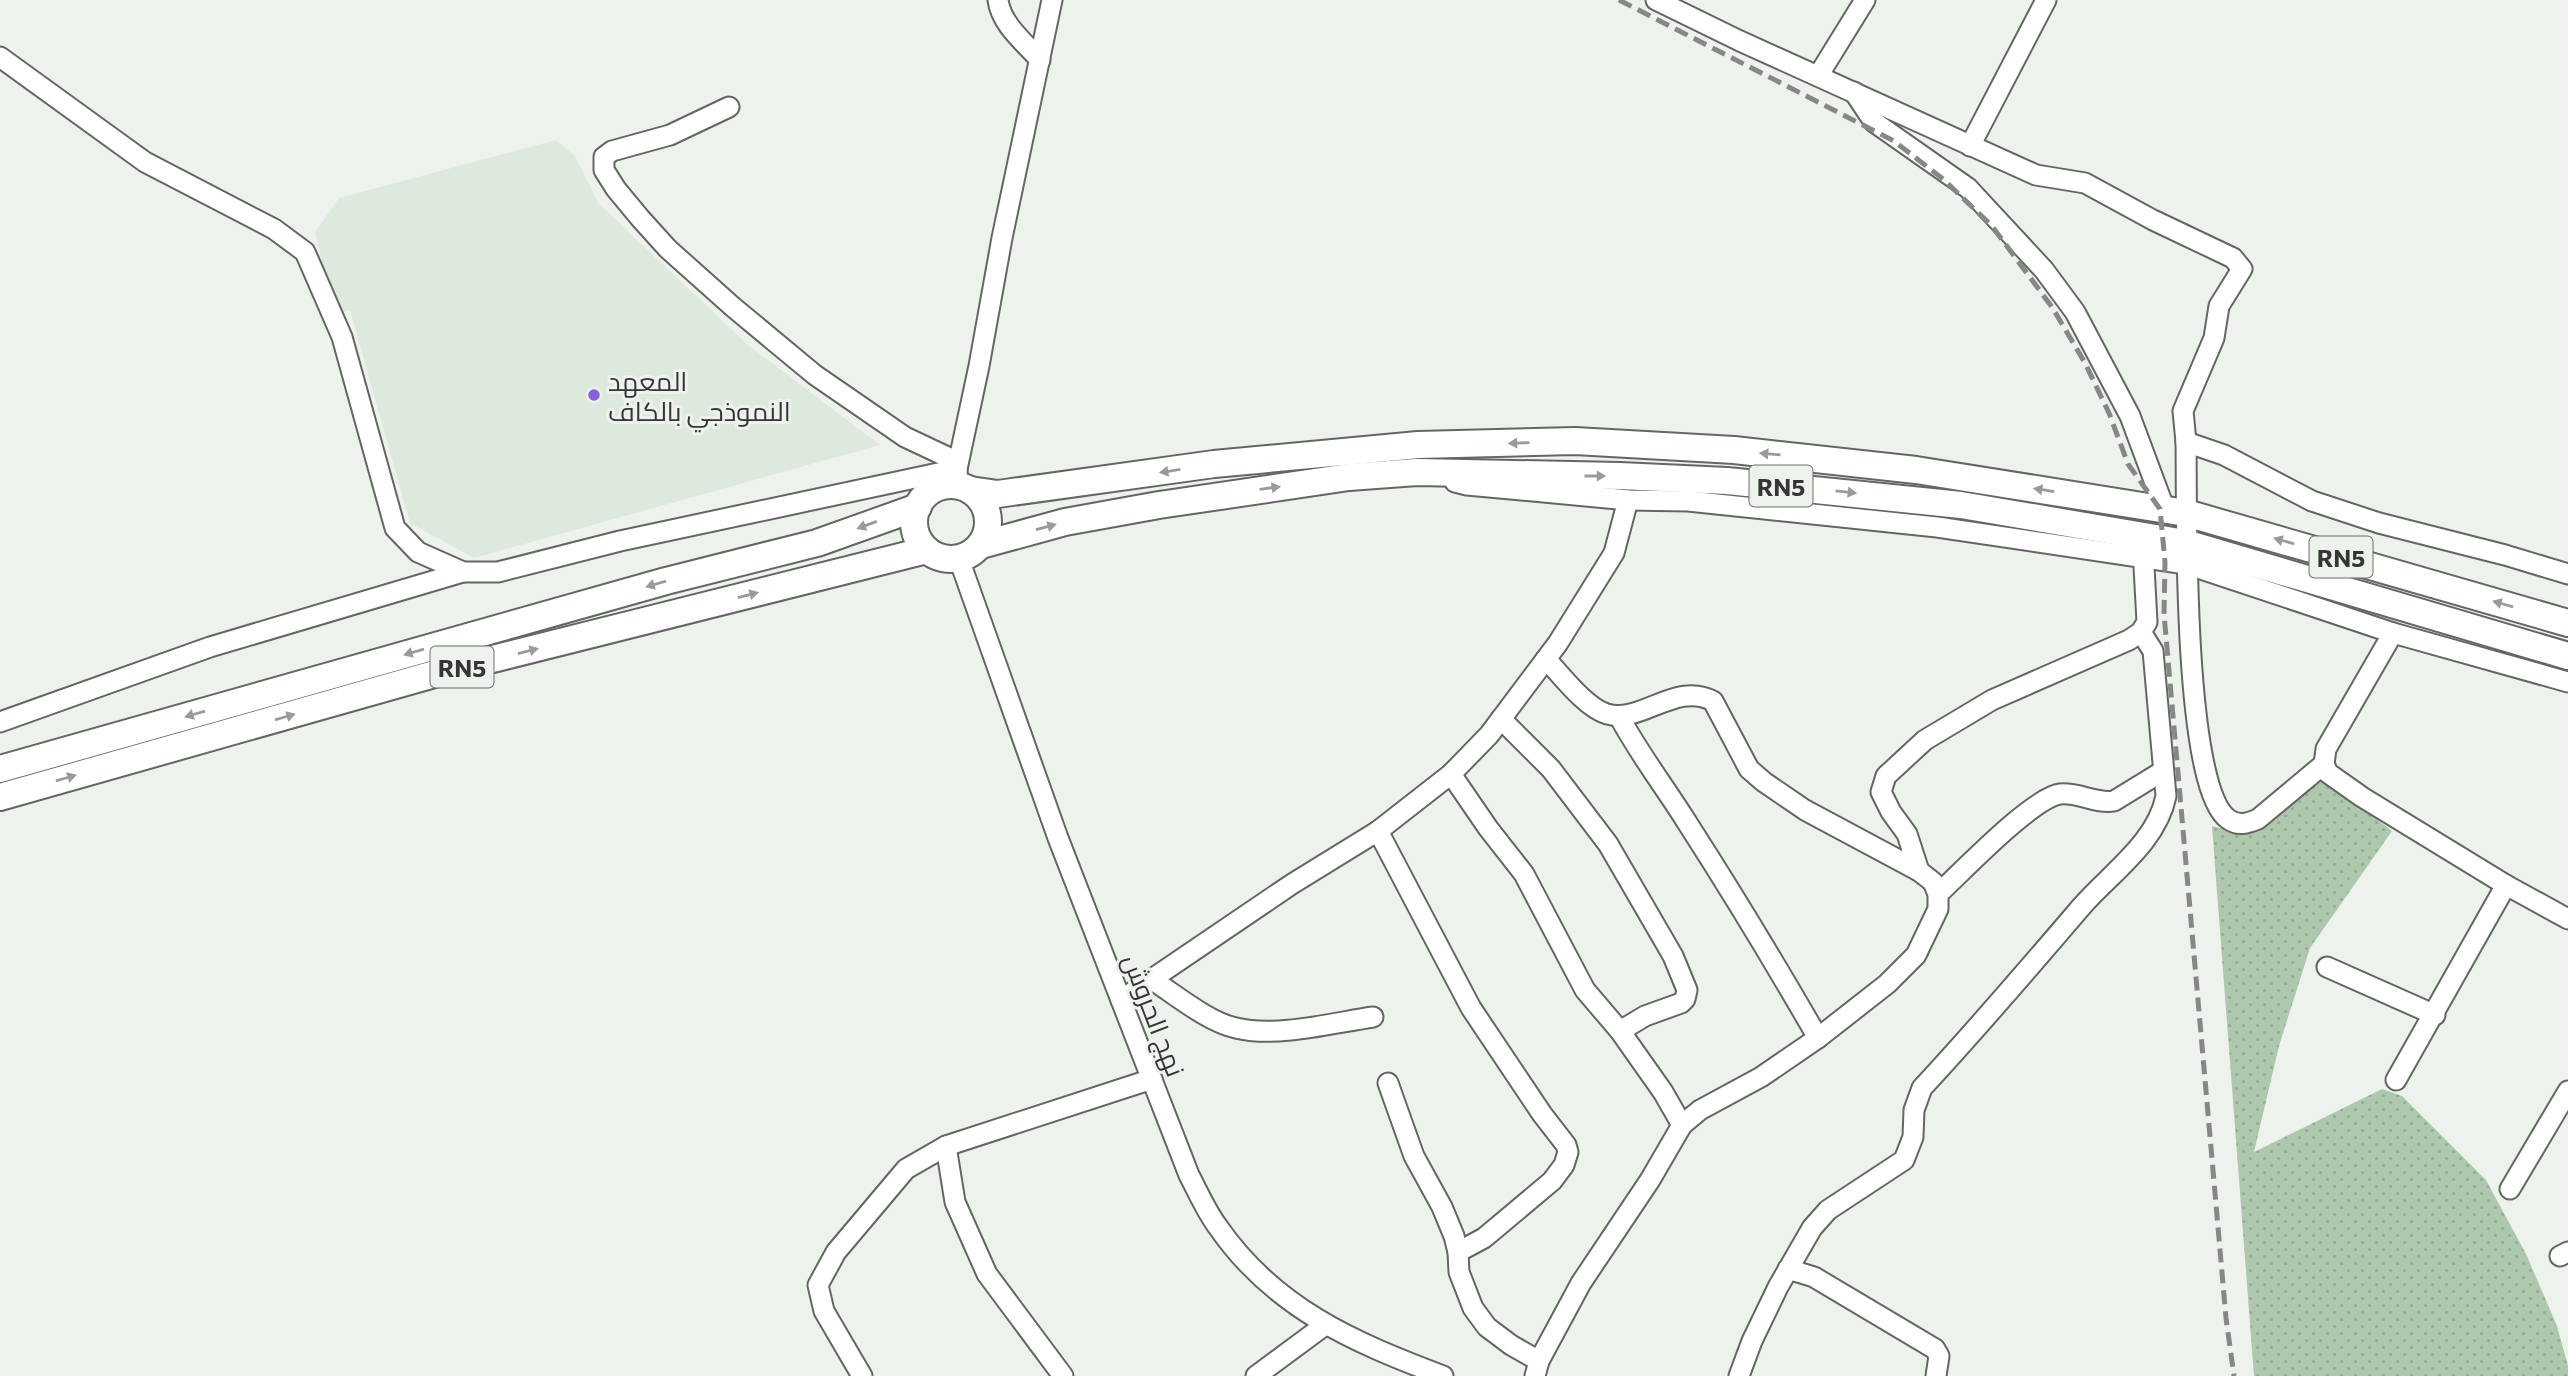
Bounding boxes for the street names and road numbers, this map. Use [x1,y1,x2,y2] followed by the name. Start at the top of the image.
[1750,466,1812,506] road number: RN5
[2310,536,2372,578] road number: RN5
[430,646,494,688] road number: RN5
[1115,949,1193,1082] street label: نهج الحروش

